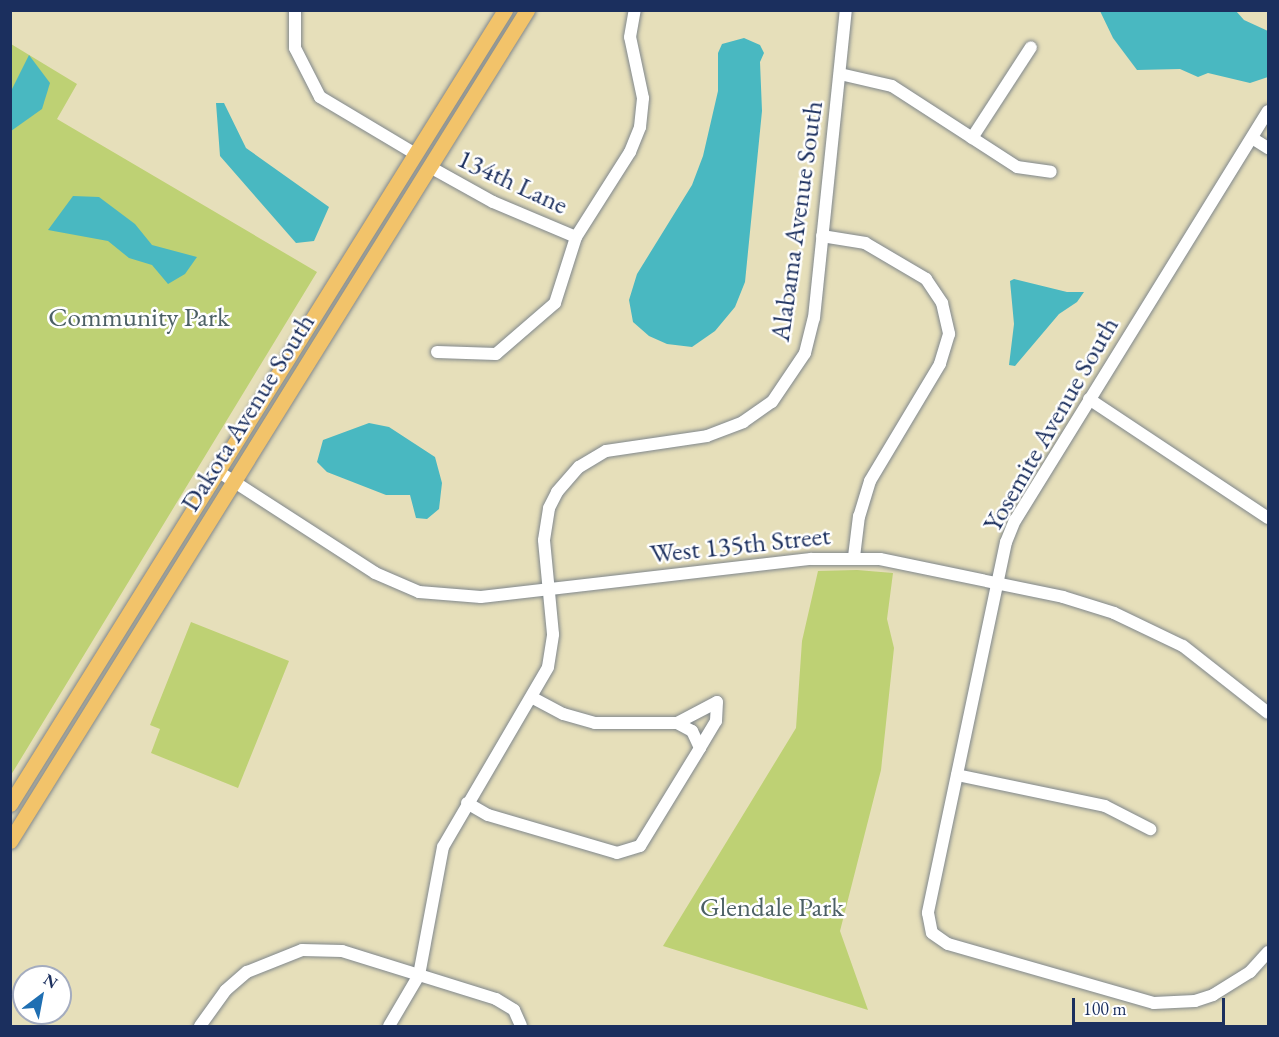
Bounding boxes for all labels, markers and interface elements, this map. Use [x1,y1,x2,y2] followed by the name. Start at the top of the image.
[763,99,829,343] street label: Alabama Avenue South
[453,141,573,221] street label: 134th Lane
[48,301,230,333] park label: Community Park
[173,307,321,517] street label: Dakota Avenue South
[975,311,1125,537] street label: Yosemite Avenue South
[648,518,832,570] street label: West 135th Street
[700,891,844,923] park label: Glendale Park
[12,965,72,1025] north arrow
[40,969,62,993] text: N
[1075,986,1228,1024] scale bar
[1083,997,1127,1020] text: 100 m

